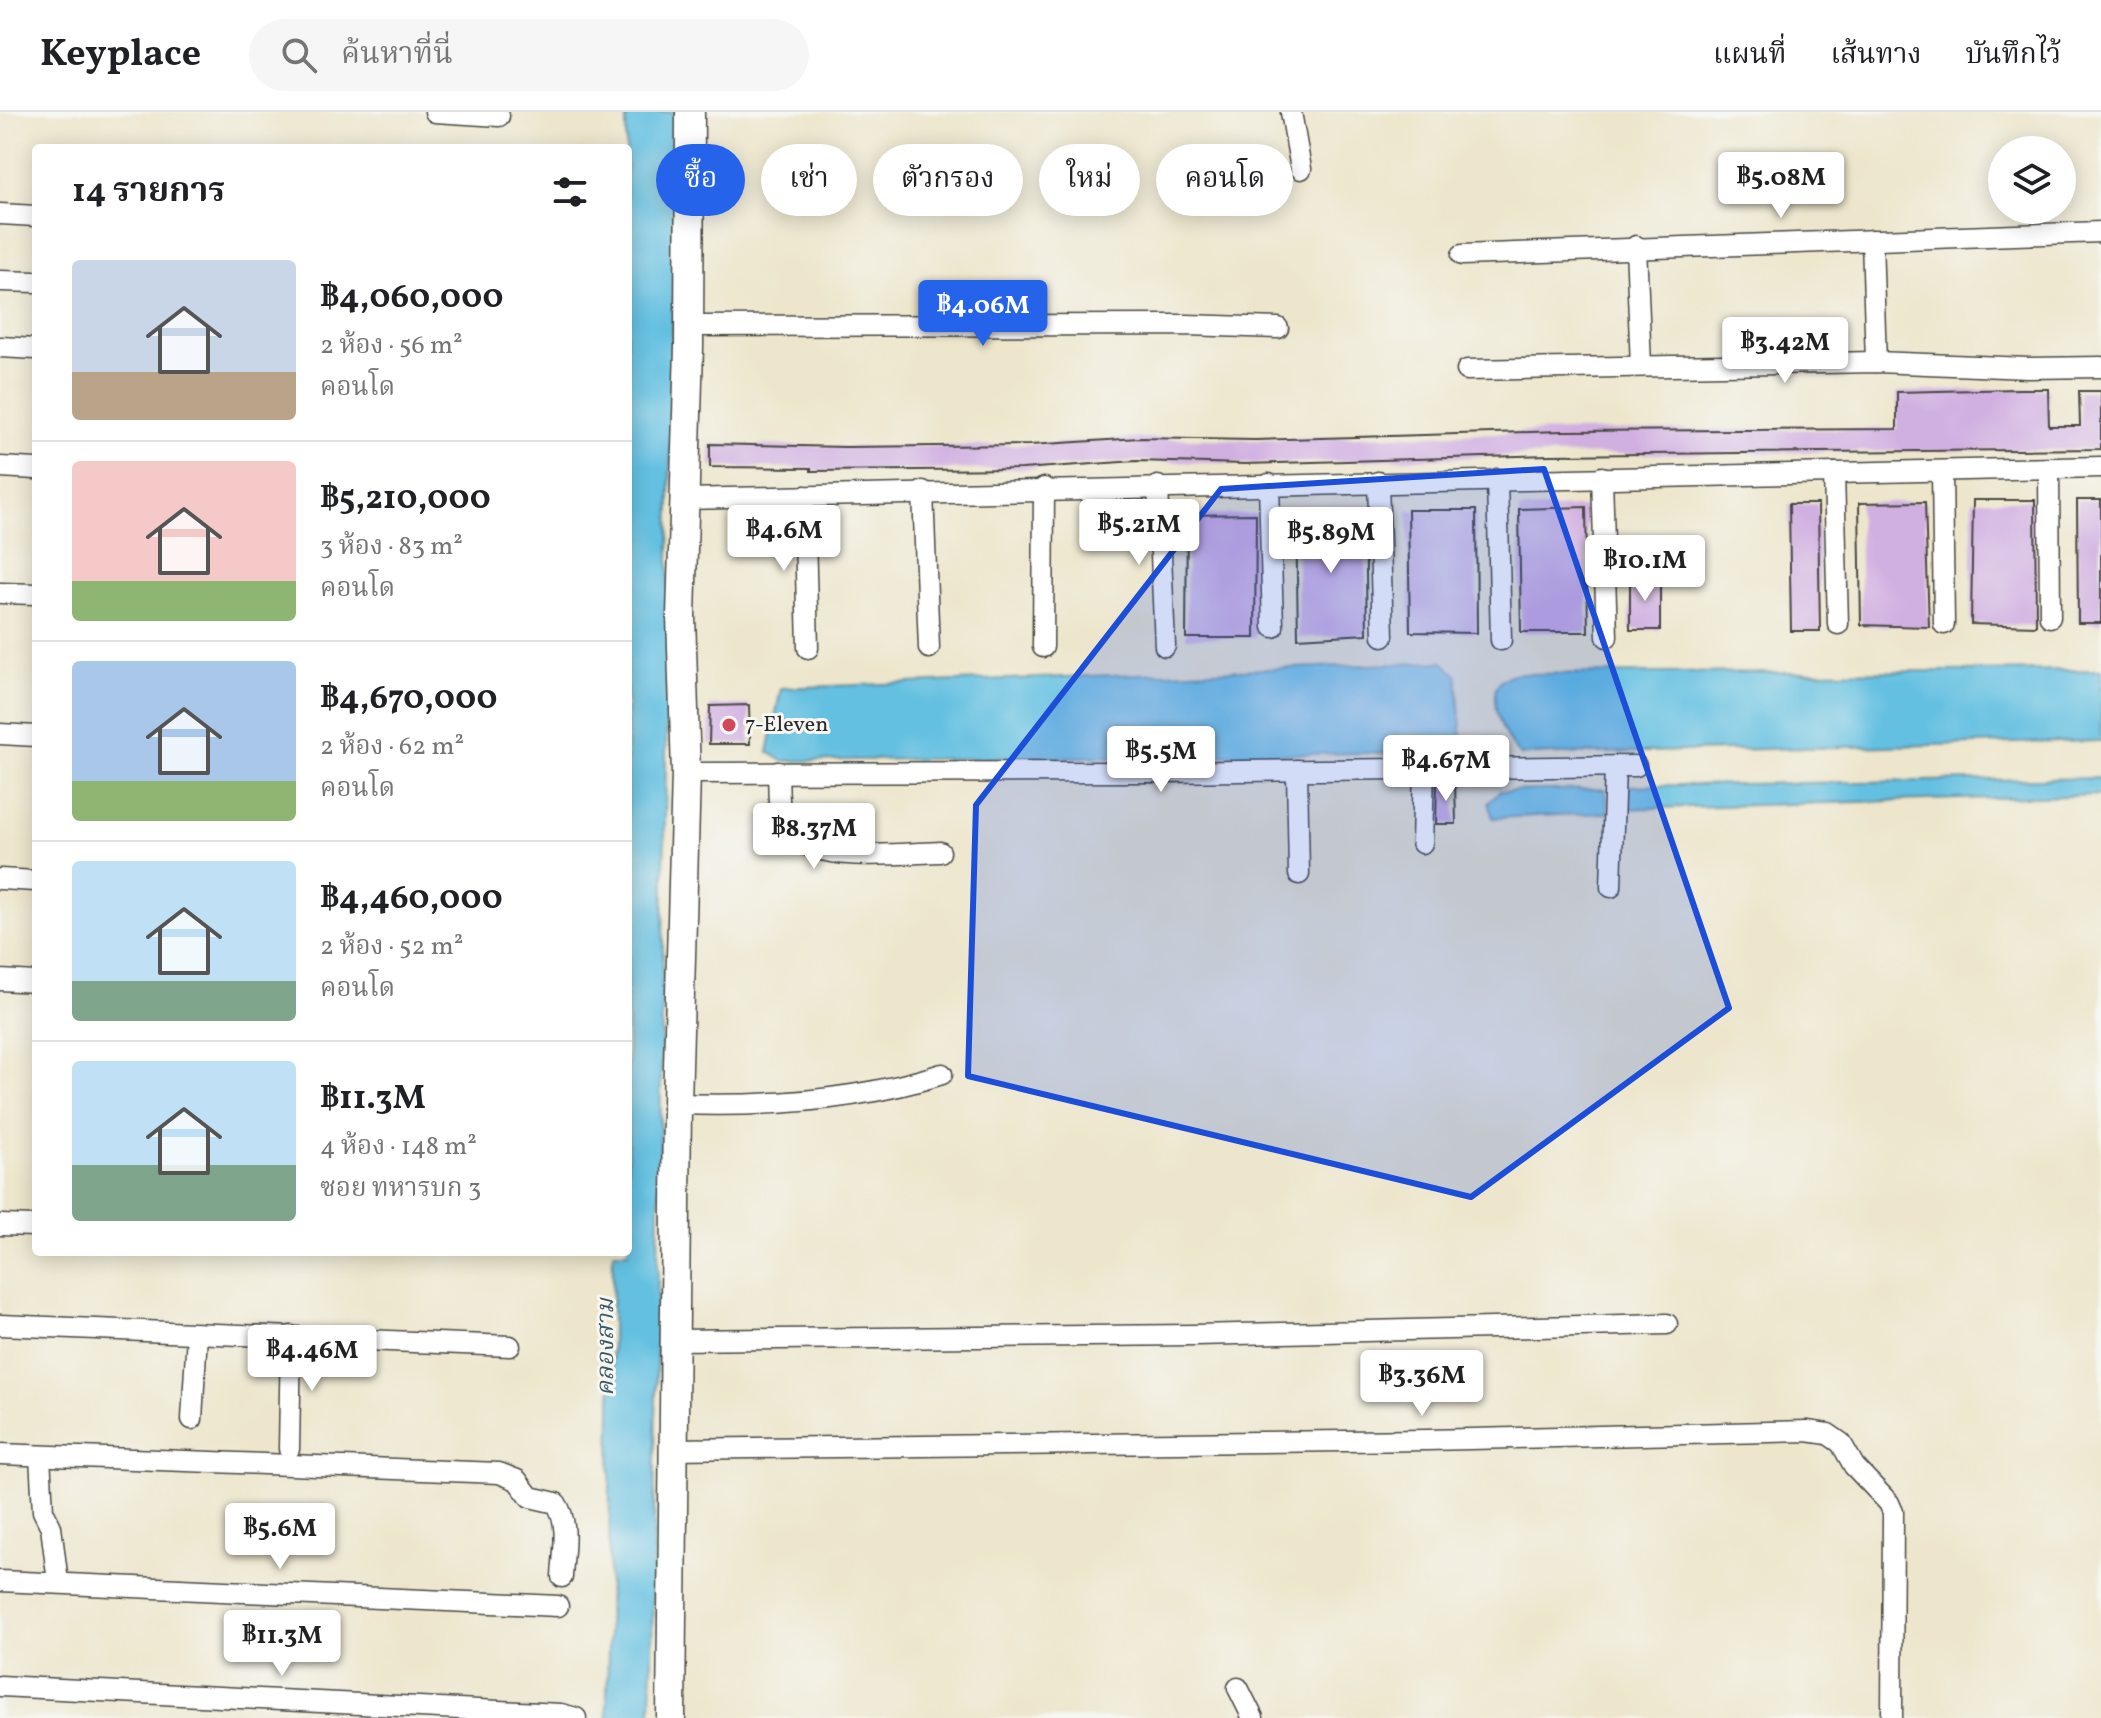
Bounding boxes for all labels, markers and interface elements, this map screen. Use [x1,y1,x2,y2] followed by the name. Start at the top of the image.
[249,19,809,91] search box
[40,29,201,82] text: Keyplace
[277,33,321,77] icon: search
[341,34,453,76] text: ค้นหาที่นี่
[1713,36,1786,75] text: แผนที่
[1830,36,1922,75] text: เส้นทาง
[1966,36,2061,75] text: บันทึกไว้
[1988,136,2076,224] map controls
[1988,136,2076,224] button: layers
[656,144,745,216] chip: ซื้อ
[761,144,857,216] chip: เช่า
[873,144,1023,216] chip: ตัวกรอง
[1039,144,1140,216] chip: ใหม่
[1156,144,1293,216] chip: คอนโด
[1716,152,1846,220] pin: ฿5.08M
[1736,160,1826,196] text: ฿5.08M
[72,169,225,216] text: 14 รายการ
[548,170,592,214] icon: filters
[320,275,504,322] text: ฿4,060,000
[918,280,1048,348] pin: ฿4.06M
[936,288,1030,324] text: ฿4.06M
[136,292,232,388] icon: home
[1720,317,1850,385] pin: ฿3.42M
[1740,325,1830,361] text: ฿3.42M
[320,328,463,364] text: 2 ห้อง · 56 m²
[320,370,395,406] text: คอนโด
[320,476,491,523] text: ฿5,210,000
[136,493,232,589] icon: home
[1074,499,1204,567] pin: ฿5.21M
[728,505,840,573] pin: ฿4.6M
[1097,507,1181,543] text: ฿5.21M
[1266,507,1396,575] pin: ฿5.89M
[745,513,823,549] text: ฿4.6M
[1287,515,1375,551] text: ฿5.89M
[320,529,463,565] text: 3 ห้อง · 83 m²
[1580,535,1710,603] pin: ฿10.1M
[1603,543,1687,579] text: ฿10.1M
[320,571,395,607] text: คอนโด
[320,676,497,723] text: ฿4,670,000
[136,693,232,789] icon: home
[745,710,828,741] place label: 7-Eleven
[720,716,738,734] marker: 7-Eleven
[1105,726,1217,794] pin: ฿5.5M
[320,729,464,765] text: 2 ห้อง · 62 m²
[1125,734,1197,770] text: ฿5.5M
[1381,735,1511,803] pin: ฿4.67M
[1401,743,1491,779] text: ฿4.67M
[320,771,395,807] text: คอนโด
[749,803,879,871] pin: ฿8.37M
[771,811,857,847] text: ฿8.37M
[320,876,503,923] text: ฿4,460,000
[136,893,232,989] icon: home
[320,929,463,965] text: 2 ห้อง · 52 m²
[320,971,395,1007] text: คอนโด
[320,1076,426,1123] text: ฿11.3M
[136,1093,232,1189] icon: home
[320,1129,477,1165] text: 4 ห้อง · 148 m²
[320,1171,481,1207] text: ซอย ทหารบก 3
[590,1297,624,1396] water label: คลองสาม
[247,1325,377,1393] pin: ฿4.46M
[266,1333,358,1369] text: ฿4.46M
[1357,1350,1487,1418] pin: ฿3.36M
[1378,1358,1466,1394] text: ฿3.36M
[224,1503,336,1571] pin: ฿5.6M
[243,1511,317,1547] text: ฿5.6M
[217,1610,347,1678] pin: ฿11.3M
[242,1618,322,1654] text: ฿11.3M

